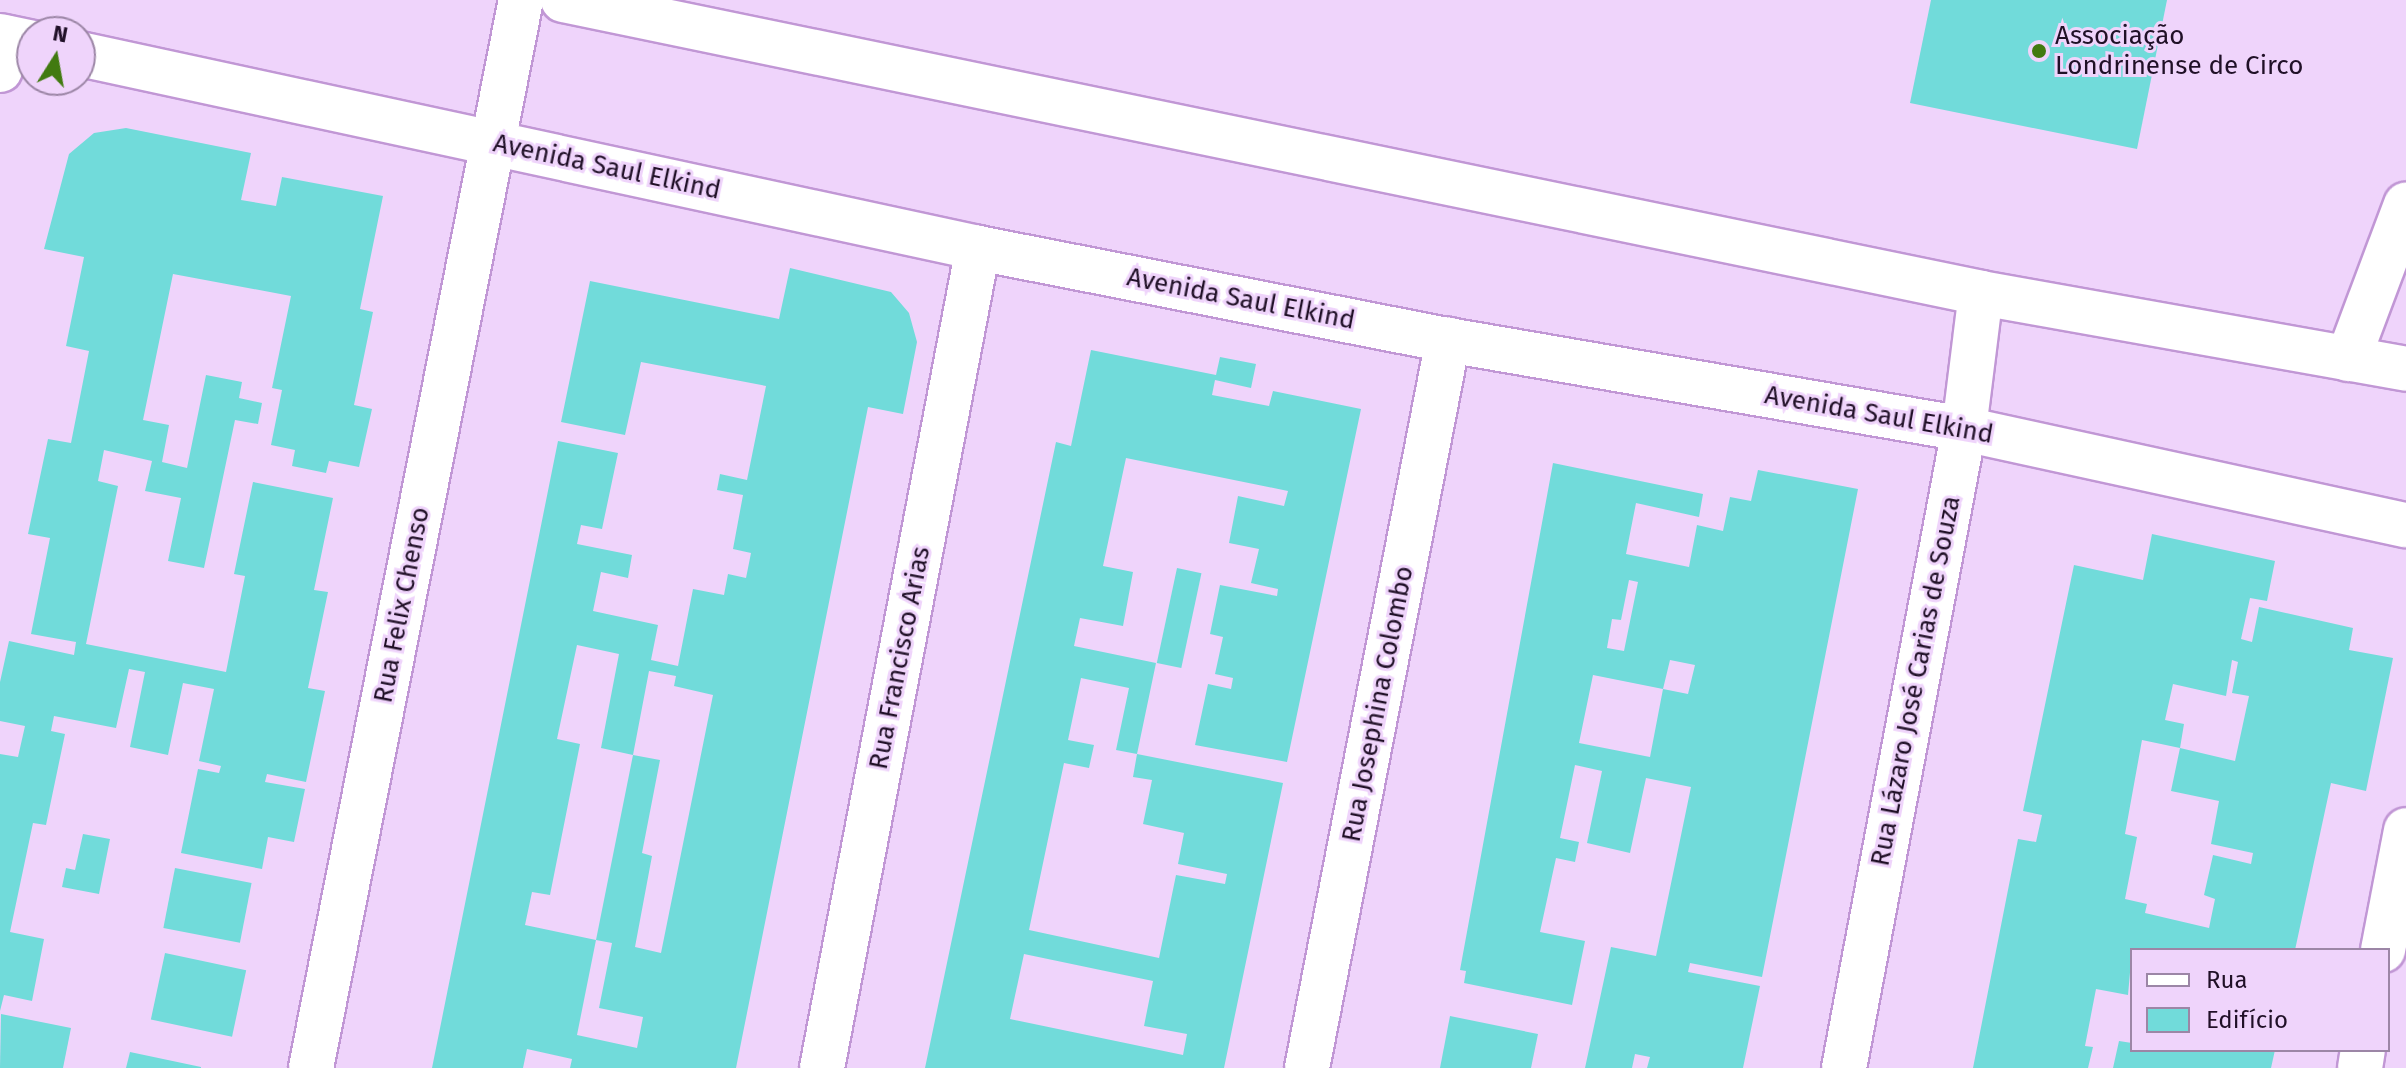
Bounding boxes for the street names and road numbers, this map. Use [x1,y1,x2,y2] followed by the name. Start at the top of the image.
[490,128,724,206] street label: Avenida Saul Elkind
[1124,262,1358,336] street label: Avenida Saul Elkind
[1762,380,1996,450] street label: Avenida Saul Elkind
[1865,493,1967,869] street label: Rua Lázaro José Carias de Souza
[368,505,436,705] street label: Rua Felix Chenso
[863,544,937,772] street label: Rua Francisco Arias
[1336,563,1420,845] street label: Rua Josephina Colombo

